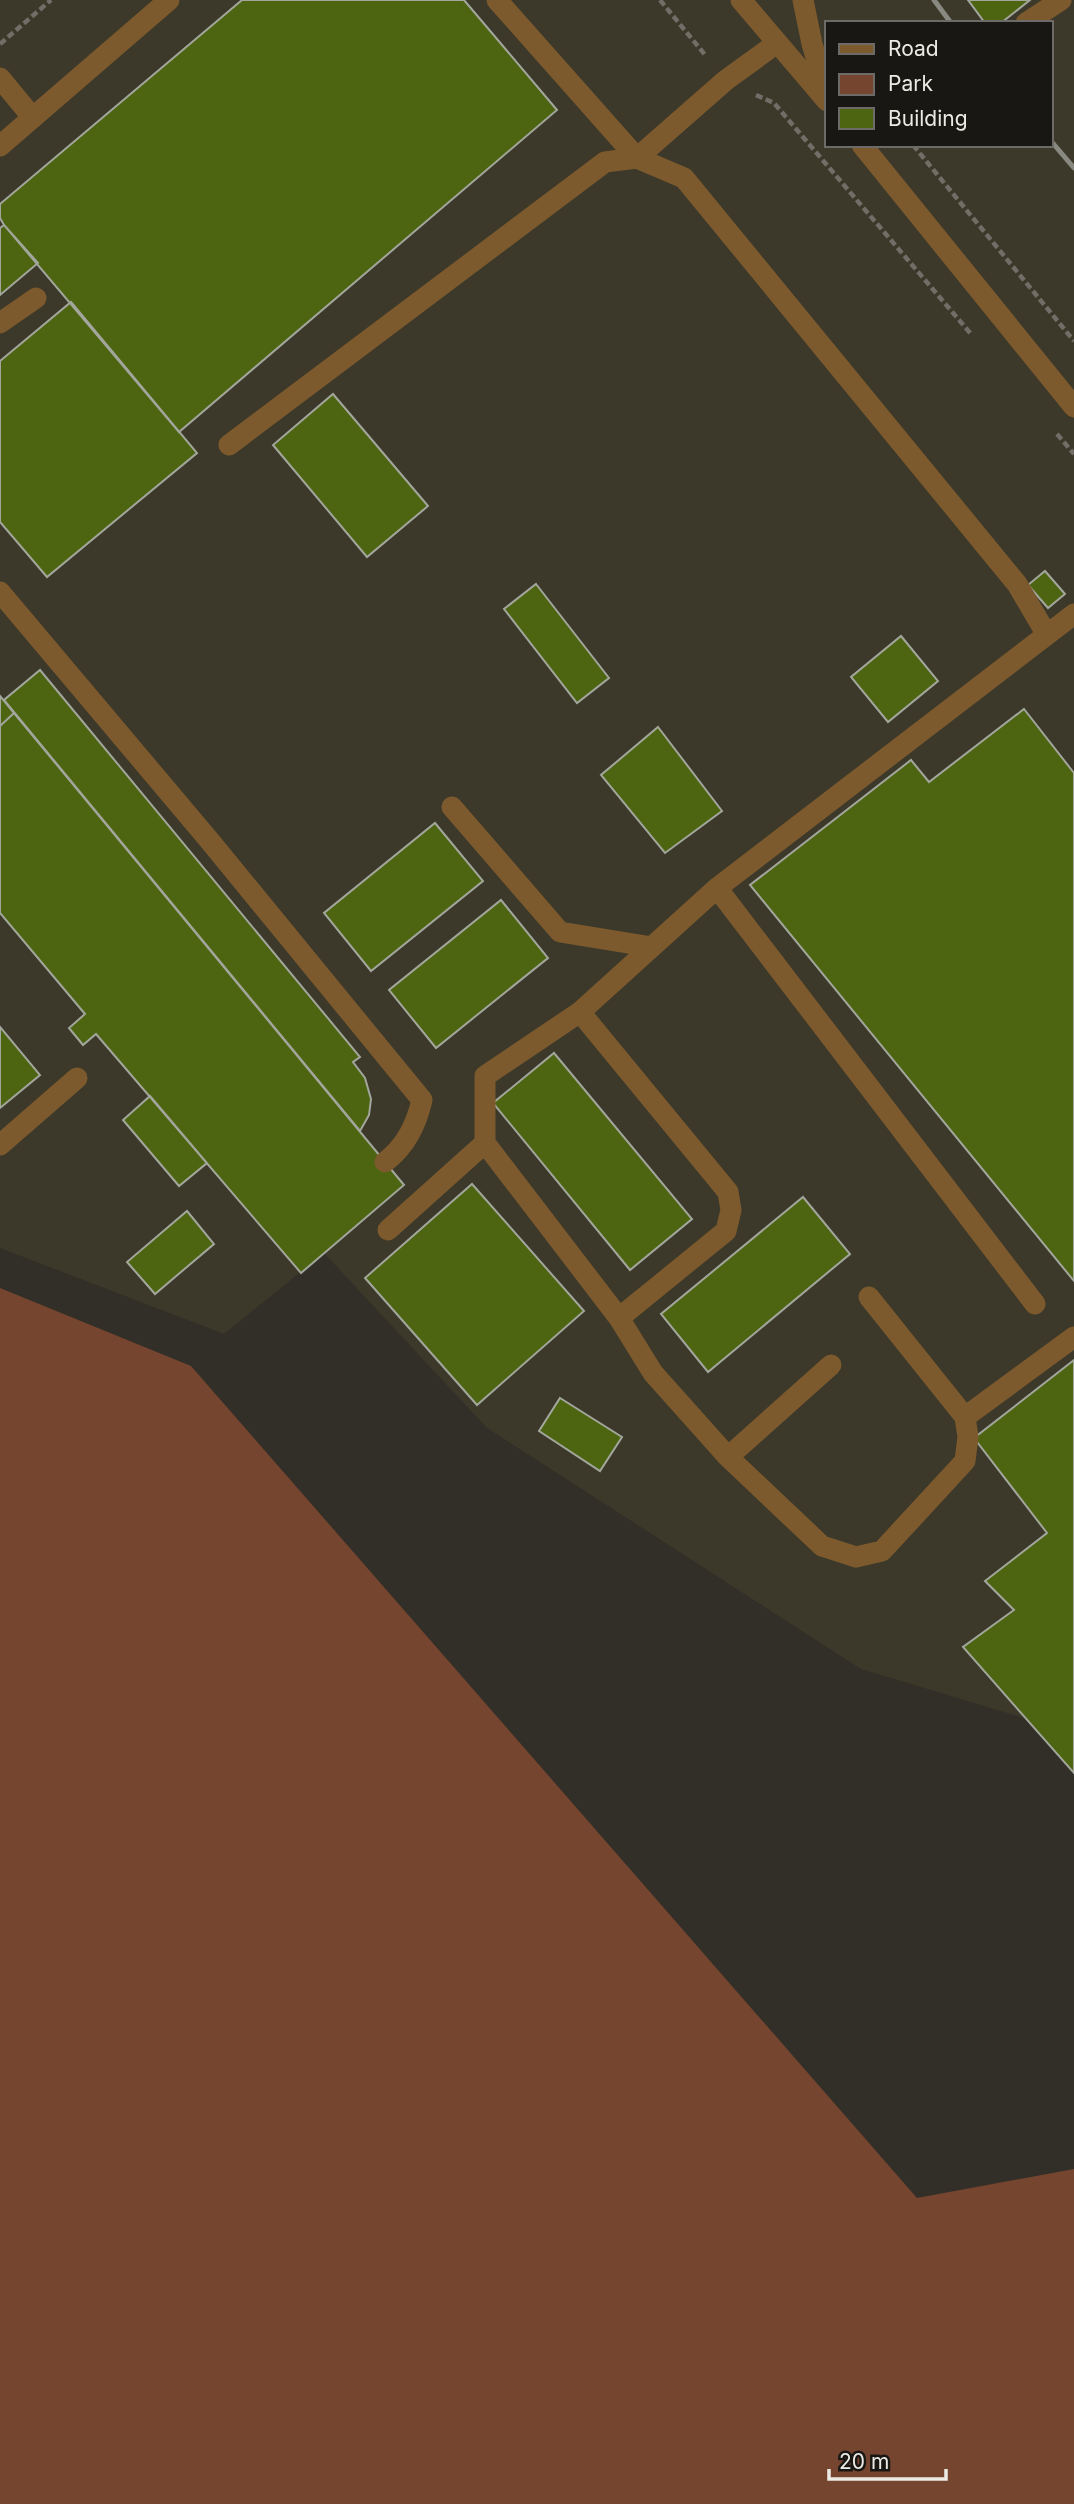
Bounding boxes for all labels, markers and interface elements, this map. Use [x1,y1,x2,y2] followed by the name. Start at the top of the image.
[825,21,1053,147] legend
[888,36,939,61] text: Road
[888,71,933,96] text: Park
[888,106,968,131] text: Building
[829,2438,946,2482] scale bar
[839,2449,889,2474] text: 20 m

